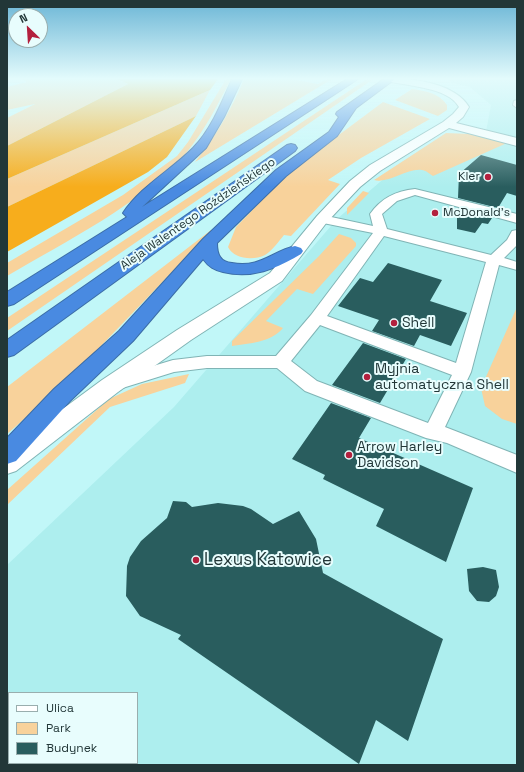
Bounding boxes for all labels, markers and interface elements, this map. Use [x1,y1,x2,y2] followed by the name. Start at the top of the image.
[8,8,48,48] north arrow
[17,10,30,26] text: N
[118,155,278,273] street label: Aleja Walentego Roździeńskiego
[458,170,480,184] place label: Kler
[483,172,493,182] marker: Kler
[443,206,510,220] place label: McDonald's
[430,208,440,218] marker: McDonald's
[402,315,434,331] place label: Shell
[389,318,399,328] marker: Shell
[375,361,509,394] place label: Myjnia automatyczna Shell
[362,372,372,382] marker: Myjnia automatyczna Shell
[357,439,442,472] place label: Arrow Harley Davidson
[344,450,354,460] marker: Arrow Harley Davidson
[204,550,332,570] place label: Lexus Katowice
[191,555,201,565] marker: Lexus Katowice
[8,692,138,764] legend
[46,700,74,716] text: Ulica
[46,720,71,736] text: Park
[46,740,97,756] text: Budynek

